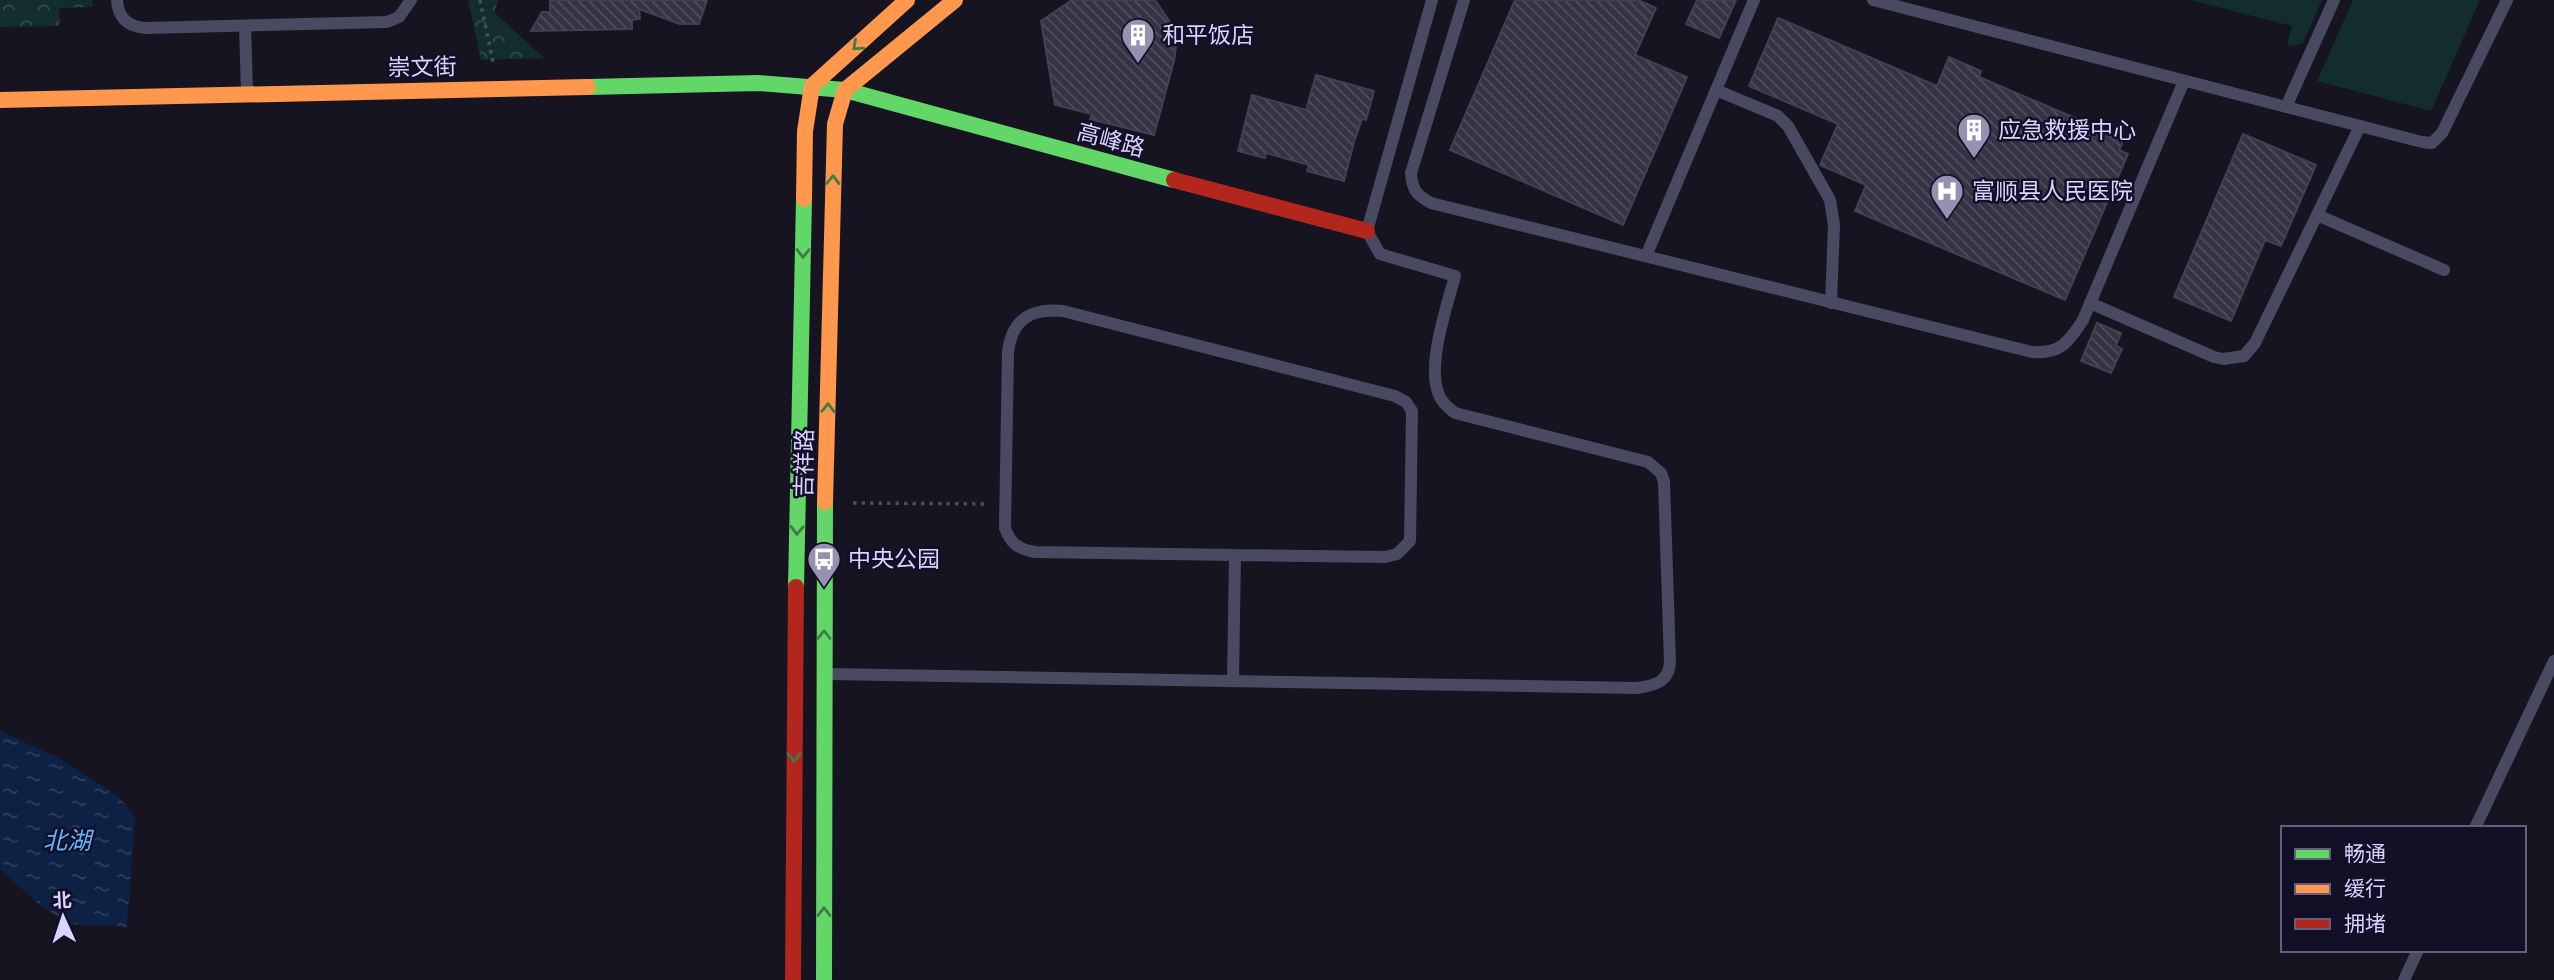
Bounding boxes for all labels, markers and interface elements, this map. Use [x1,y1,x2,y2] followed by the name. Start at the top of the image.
[1119,16,1157,65] building icon: 和平饭店
[1162,20,1254,48] place label: 和平饭店
[852,38,865,50] one-way arrow
[387,51,457,81] street label: 崇文街
[1955,111,1993,160] building icon: 应急救援中心
[1998,115,2136,143] place label: 应急救援中心
[1074,117,1148,161] street label: 高峰路
[1928,172,1966,221] hospital icon: 富顺县人民医院
[826,175,841,186] one-way arrow
[1972,176,2133,204] place label: 富顺县人民医院
[795,248,810,259] one-way arrow
[820,402,835,413] one-way arrow
[788,428,818,498] street label: 吉祥路
[789,525,805,536] one-way arrow
[805,540,843,589] bus stop icon: 中央公园
[848,544,940,572] place label: 中央公园
[816,630,832,640] one-way arrow
[787,752,802,763] one-way arrow
[43,825,95,854] water label: 北湖
[2281,826,2526,952] legend
[2344,840,2386,865] text: 畅通
[2344,875,2386,900] text: 缓行
[28,882,98,952] north arrow
[52,888,72,912] text: 北
[816,906,832,917] one-way arrow
[2344,910,2386,935] text: 拥堵

